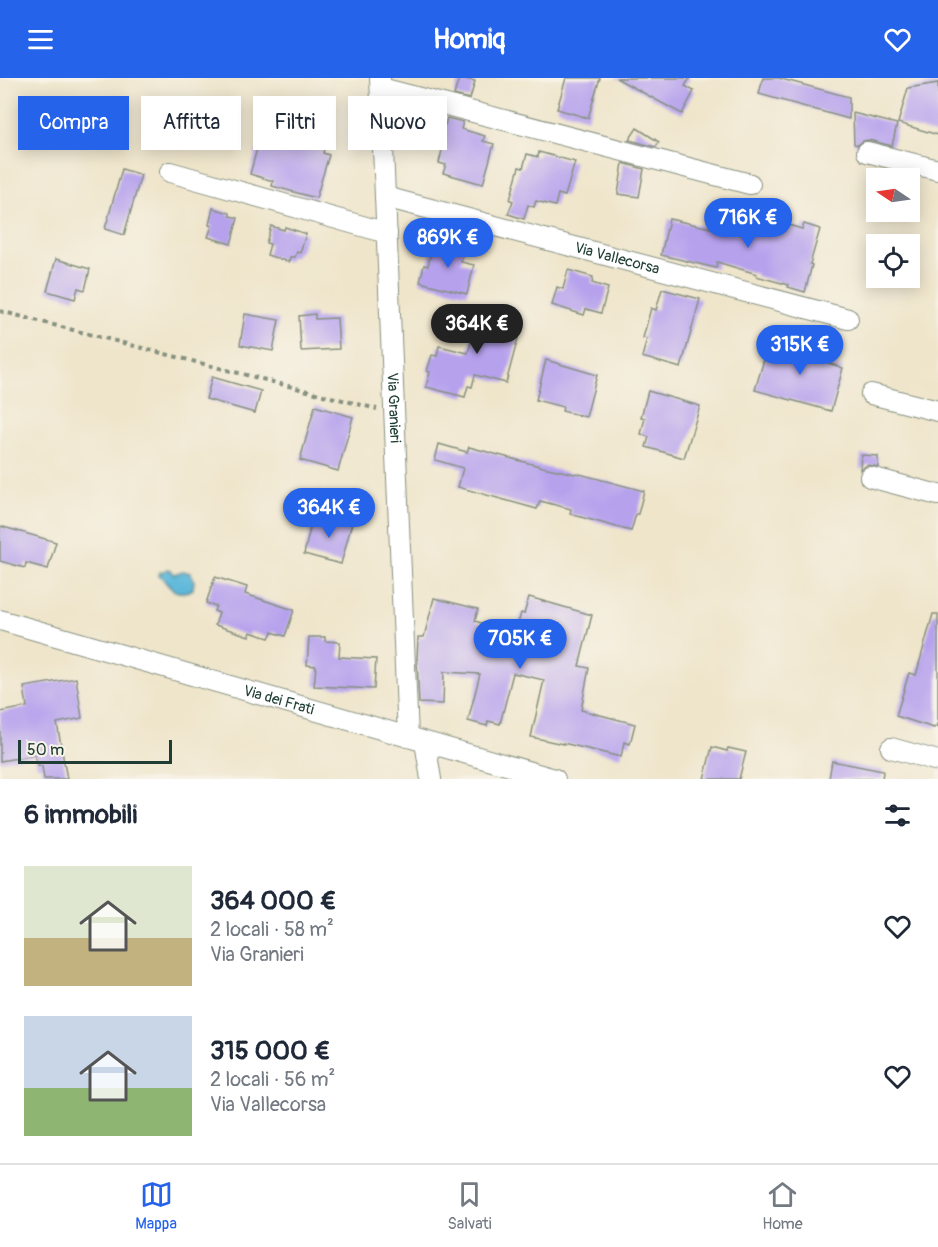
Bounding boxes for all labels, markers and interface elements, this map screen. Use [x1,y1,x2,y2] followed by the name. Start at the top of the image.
[24,23,57,56] icon: menu
[433,23,505,56] text: Homiq
[881,23,914,56] icon: heart
[18,96,129,150] chip: Compra
[141,96,241,150] chip: Affitta
[253,96,336,150] chip: Filtri
[348,96,447,150] chip: Nuovo
[866,168,920,222] north arrow
[866,168,920,288] map controls
[699,198,797,249] pin: 716K €
[718,205,778,230] text: 716K €
[399,218,497,269] pin: 869K €
[417,225,479,250] text: 869K €
[866,234,920,288] button: locate
[572,238,662,279] street label: Via Vallecorsa
[428,304,526,355] pin: 364K €
[445,311,509,336] text: 364K €
[751,325,849,376] pin: 315K €
[770,332,830,357] text: 315K €
[383,372,405,444] street label: Via Granieri
[280,488,378,539] pin: 364K €
[297,495,361,520] text: 364K €
[471,619,569,670] pin: 705K €
[488,626,552,651] text: 705K €
[241,681,316,720] street label: Via dei Frati
[18,737,172,764] scale bar
[27,740,64,760] text: 50 m
[24,799,137,831] text: 6 immobili
[881,799,914,832] icon: filters
[210,885,336,917] text: 364 000 €
[72,890,144,962] icon: home
[881,910,914,943] icon: heart
[210,917,334,942] text: 2 locali · 58 m²
[210,942,304,967] text: Via Granieri
[210,1035,330,1067] text: 315 000 €
[72,1040,144,1112] icon: home
[881,1060,914,1093] icon: heart
[210,1067,335,1092] text: 2 locali · 56 m²
[210,1092,326,1117] text: Via Vallecorsa
[135,1178,177,1234] tab: Mappa
[448,1178,492,1234] tab: Salvati
[762,1178,803,1234] tab: Home

